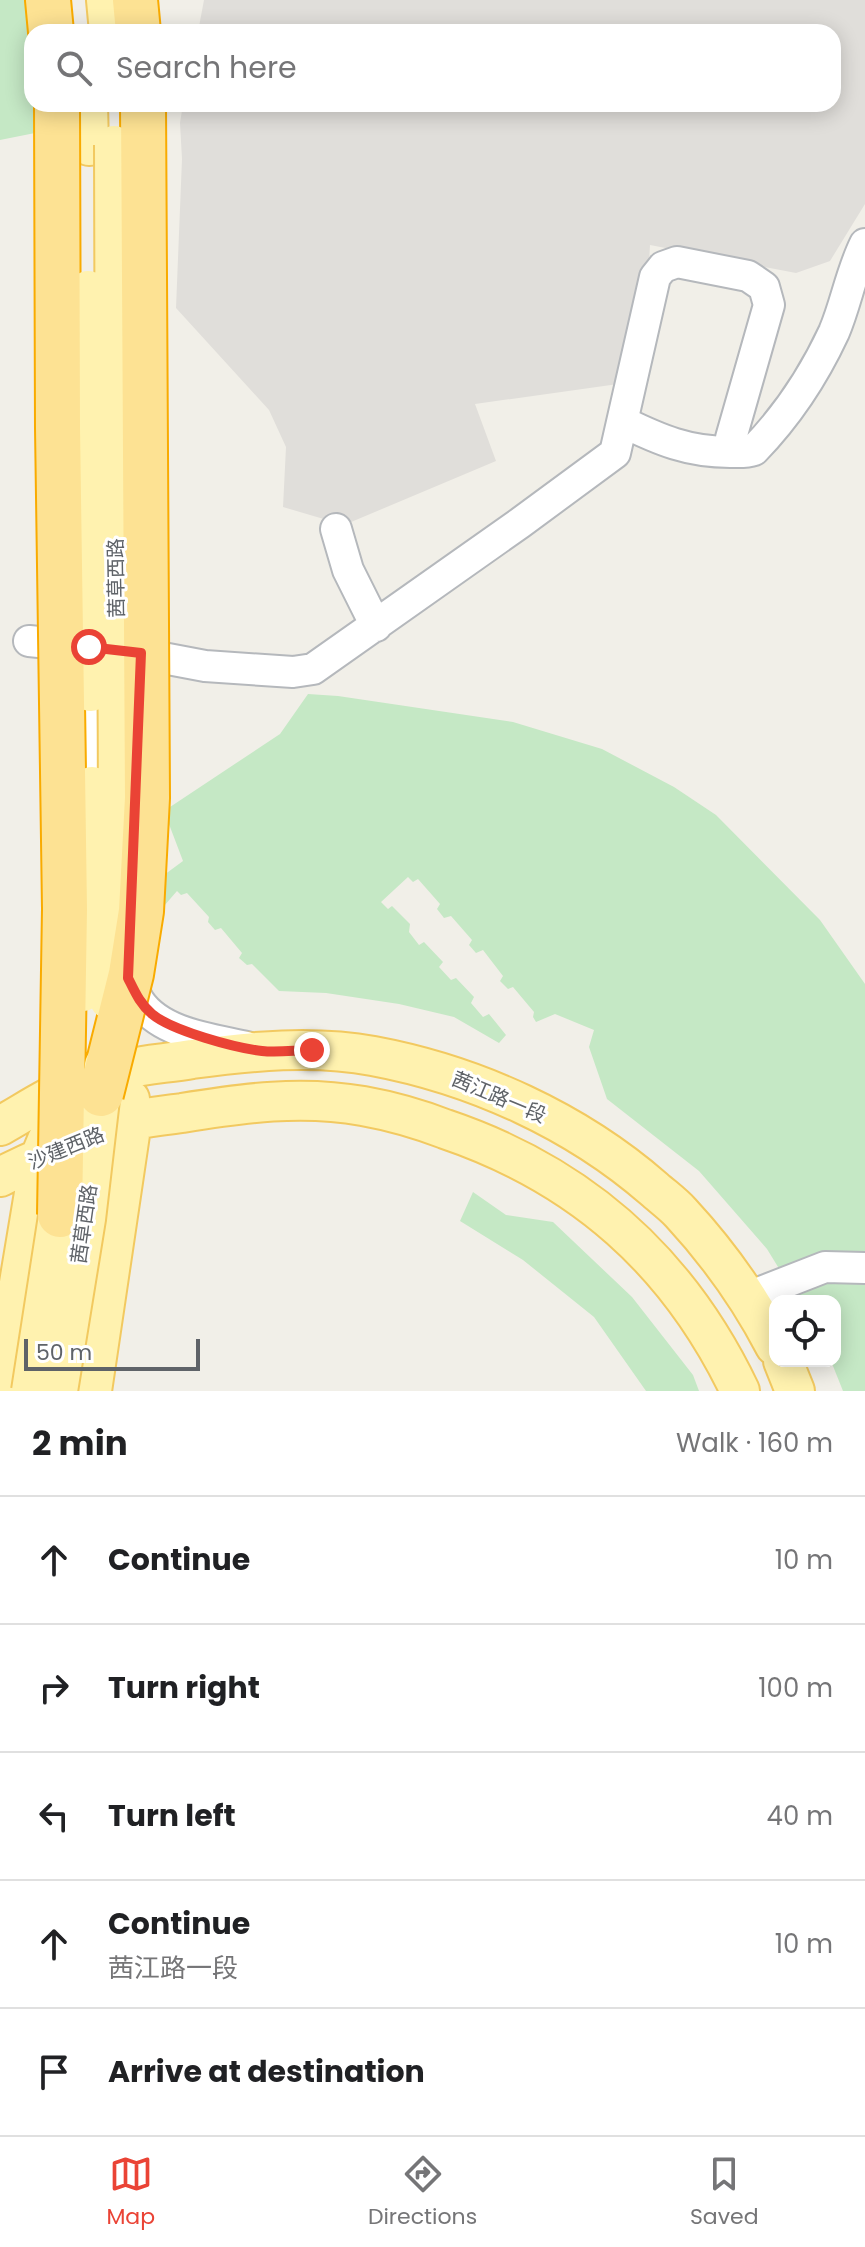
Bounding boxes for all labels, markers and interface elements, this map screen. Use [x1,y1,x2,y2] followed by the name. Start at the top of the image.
[24,24,841,112] search box
[52,46,96,90] icon: search
[116,46,297,89] text: Search here
[101,538,131,618] street label: 茜草西路
[71,629,107,665] route start
[294,1032,330,1068] route end
[448,1065,550,1129] street label: 茜江路一段
[24,1120,108,1176] street label: 沙建西路
[65,1182,103,1266] street label: 茜草西路
[769,1295,841,1367] map controls
[769,1295,841,1367] button: locate
[24,1335,200,1371] scale bar
[36,1337,92,1368] text: 50 m
[32,1419,128,1467] text: 2 min
[676,1425,833,1461] text: Walk · 160 m
[32,1538,76,1582] icon: ahead
[108,1538,250,1581] text: Continue
[775,1542,833,1578] text: 10 m
[32,1666,76,1710] icon: right
[108,1666,260,1709] text: Turn right
[758,1670,833,1706] text: 100 m
[32,1794,76,1838] icon: left
[108,1794,236,1837] text: Turn left
[767,1798,833,1834] text: 40 m
[108,1902,250,1945] text: Continue
[32,1922,76,1966] icon: ahead
[775,1926,833,1962] text: 10 m
[108,1950,238,1986] text: 茜江路一段
[32,2050,76,2094] icon: arrive
[108,2050,425,2093] text: Arrive at destination
[106,2152,155,2233] tab: Map
[368,2152,477,2233] tab: Directions
[690,2152,759,2233] tab: Saved

